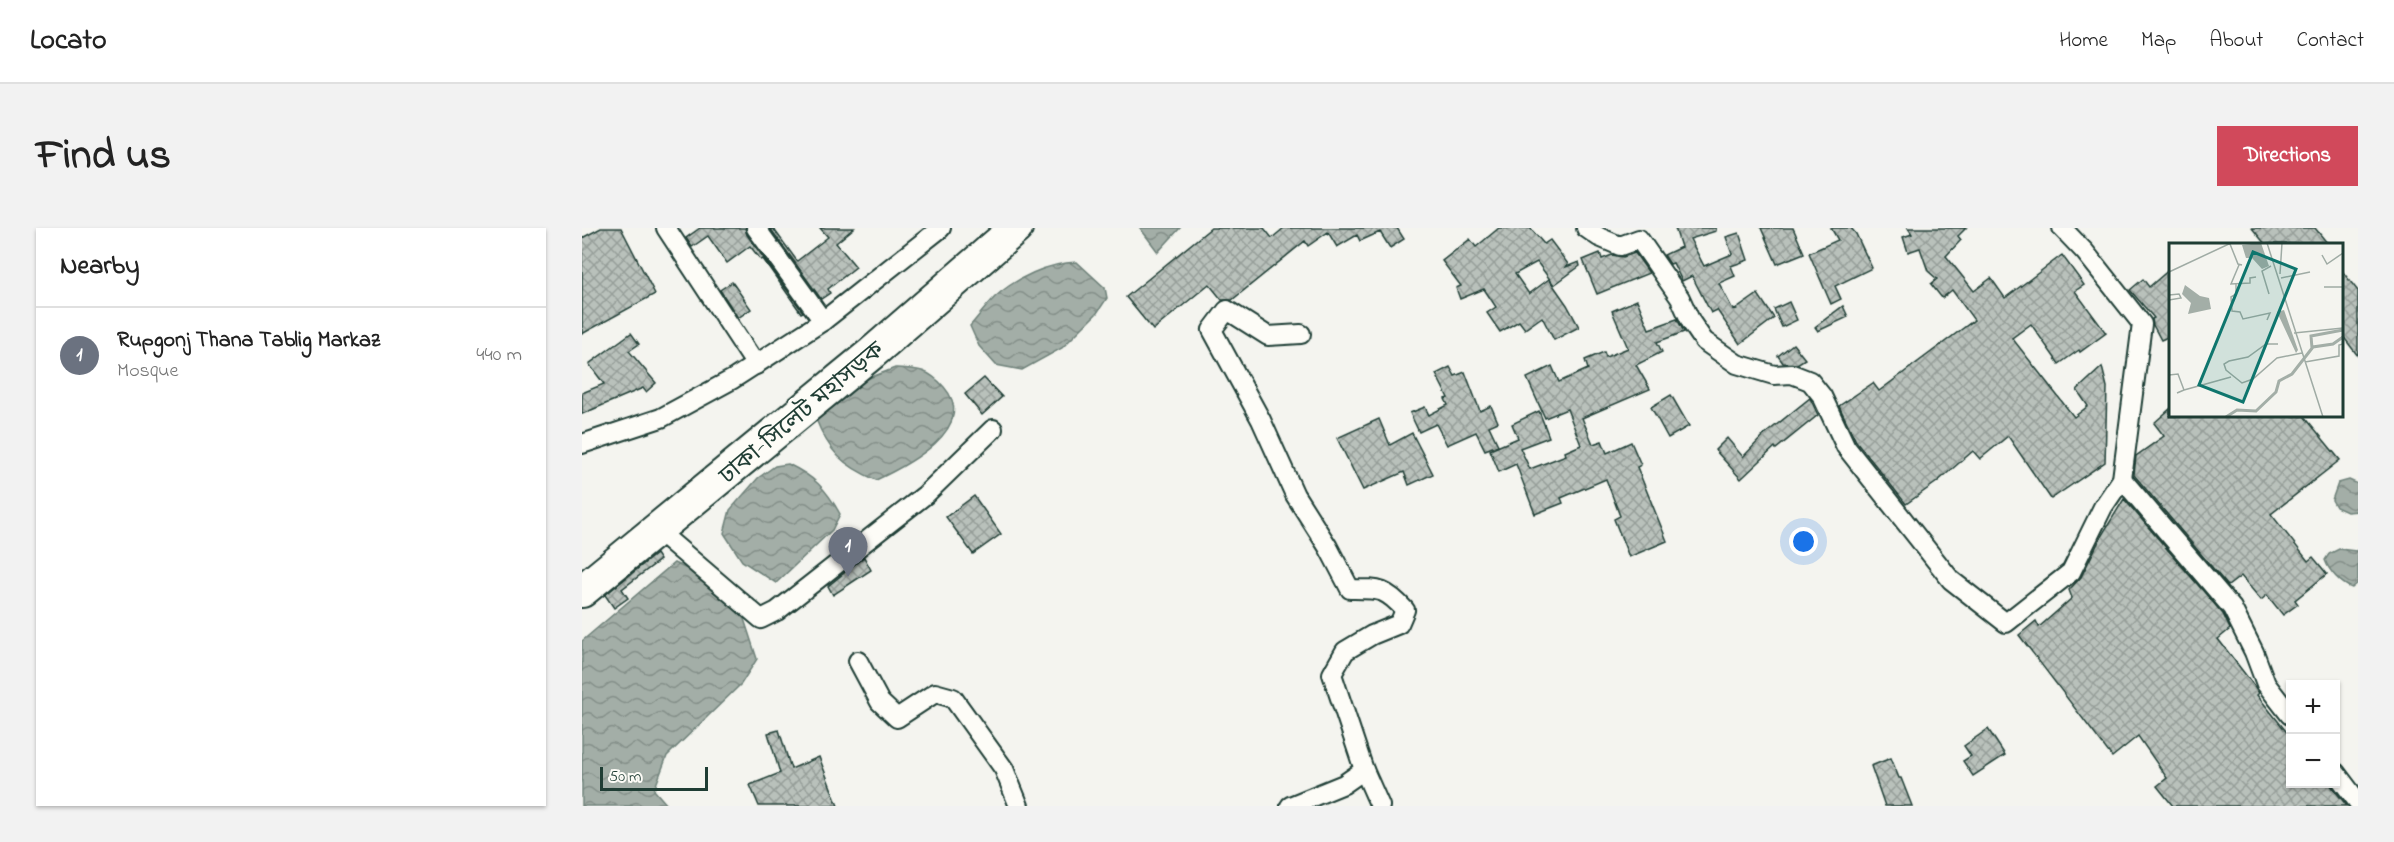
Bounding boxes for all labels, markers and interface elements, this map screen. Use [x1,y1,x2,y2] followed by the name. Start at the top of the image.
[30,21,106,62] text: Locato
[2059,26,2108,56] text: Home
[2141,26,2176,56] text: Map
[2209,26,2263,56] text: About
[2296,26,2364,56] text: Contact
[36,126,171,187] text: Find us
[2217,126,2358,186] button: Directions
[2169,243,2343,417] inset map
[60,248,139,286] text: Nearby
[117,325,380,357] text: Rupgonj Thana Tablig Markaz
[712,334,893,494] street label: ঢাকা-সিলেট মহাসড়ক
[76,341,83,370] text: 1
[476,341,522,370] text: 440 m
[117,357,178,386] text: Mosque
[1789,527,1818,556] your location
[828,528,868,577] pin: 1
[2286,680,2340,788] map controls
[2286,680,2340,734] button: +
[2286,734,2340,788] button: −
[600,764,708,792] scale bar
[609,765,641,789] text: 50 m

